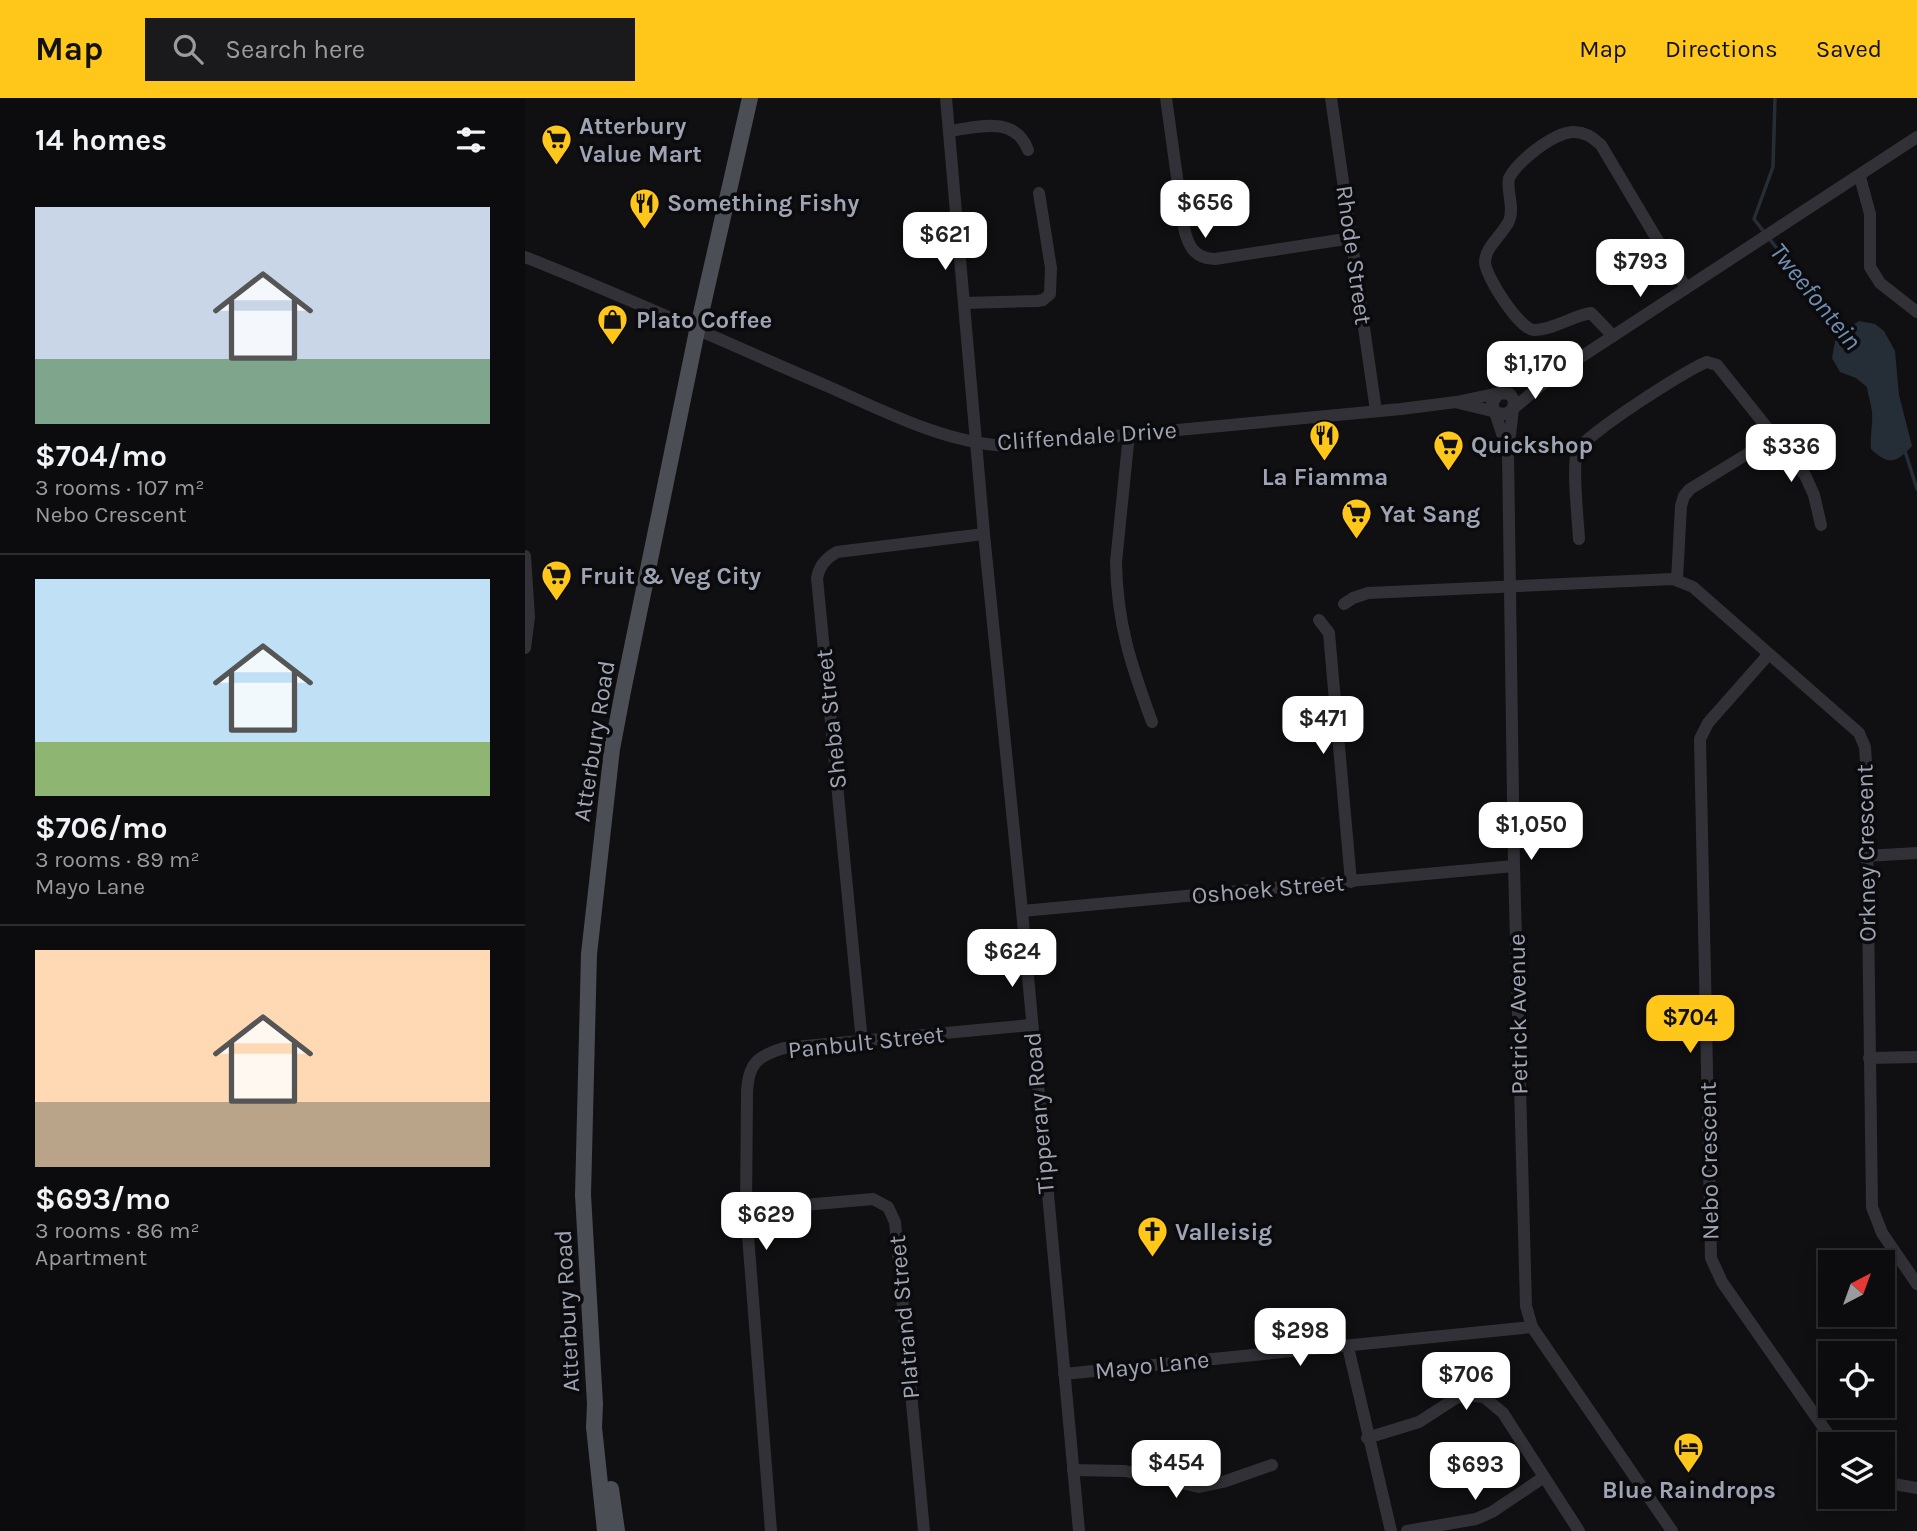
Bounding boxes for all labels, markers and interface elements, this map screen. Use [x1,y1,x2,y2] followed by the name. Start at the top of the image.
[145,18,635,81] search box
[35,30,103,68] text: Map
[169,30,207,68] icon: search
[225,34,365,65] text: Search here
[1579,35,1627,63] text: Map
[1665,35,1778,63] text: Directions
[1816,35,1882,63] text: Saved
[579,112,702,168] place label: Atterbury Value Mart
[452,121,490,159] icon: filters
[35,122,167,158] text: 14 homes
[539,123,573,167] supermarket icon: Atterbury Value Mart
[1164,180,1246,240] pin: $656
[1330,184,1378,326] street label: Rhode Street
[627,186,661,230] restaurant icon: Something Fishy
[667,189,859,217] place label: Something Fishy
[1176,189,1234,216] text: $656
[904,212,986,272] pin: $621
[919,221,971,248] text: $621
[1763,237,1868,356] water label: Tweefontein
[1599,240,1681,299] pin: $793
[1612,248,1668,275] text: $793
[200,253,326,379] icon: home
[596,303,630,347] shop icon: Plato Coffee
[636,306,772,334] place label: Plato Coffee
[1478,342,1592,401] pin: $1,170
[1503,350,1567,377] text: $1,170
[996,416,1178,456] street label: Cliffendale Drive
[1308,418,1342,462] restaurant icon: La Fiamma
[1750,424,1832,484] pin: $336
[1431,428,1465,472] supermarket icon: Quickshop
[1471,431,1593,459] place label: Quickshop
[1762,433,1820,460] text: $336
[35,438,167,474] text: $704/mo
[1262,463,1388,491] place label: La Fiamma
[35,474,204,501] text: 3 rooms · 107 m²
[1340,497,1374,541] supermarket icon: Yat Sang
[1380,500,1480,528] place label: Yat Sang
[35,501,187,528] text: Nebo Crescent
[540,559,574,603] supermarket icon: Fruit & Veg City
[580,562,761,590] place label: Fruit & Veg City
[200,625,326,751] icon: home
[810,648,852,790] street label: Sheba Street
[567,659,621,823] street label: Atterbury Road
[1282,696,1364,756] pin: $471
[1298,705,1348,732] text: $471
[1850,764,1882,942] street label: Orkney Crescent
[1474,802,1588,862] pin: $1,050
[35,810,167,846] text: $706/mo
[1495,811,1567,838] text: $1,050
[35,846,200,873] text: 3 rooms · 89 m²
[1191,868,1345,910] street label: Oshoek Street
[35,873,145,900] text: Mayo Lane
[971,930,1053,989] pin: $624
[1503,933,1533,1095] street label: Petrick Avenue
[983,938,1041,965] text: $624
[200,996,326,1122] icon: home
[1649,996,1731,1055] pin: $704
[1662,1004,1718,1031] text: $704
[786,1020,946,1064] street label: Panbult Street
[1018,1031,1060,1195] street label: Tipperary Road
[1694,1082,1724,1240] street label: Nebo Crescent
[35,1181,170,1217] text: $693/mo
[725,1192,807,1252] pin: $629
[737,1201,795,1228] text: $629
[1135,1215,1169,1259] church icon: Valleisig
[35,1217,200,1244] text: 3 rooms · 86 m²
[1175,1218,1272,1246] place label: Valleisig
[549,1229,585,1393] street label: Atterbury Road
[883,1234,925,1400] street label: Platrand Street
[35,1244,147,1271] text: Apartment
[1818,1250,1895,1326] north arrow
[1818,1250,1895,1509] map controls
[1259,1308,1341,1368] pin: $298
[1271,1317,1329,1344] text: $298
[1818,1341,1895,1418] button: locate
[1093,1345,1211,1385] street label: Mayo Lane
[1425,1352,1507,1412] pin: $706
[1438,1361,1494,1388] text: $706
[1672,1431,1706,1475] hotel icon: Blue Raindrops
[1818,1432,1895,1509] button: layers
[1135,1440,1217,1500] pin: $454
[1434,1442,1516,1502] pin: $693
[1148,1449,1204,1476] text: $454
[1446,1451,1504,1478] text: $693
[1602,1476,1776,1504] place label: Blue Raindrops

